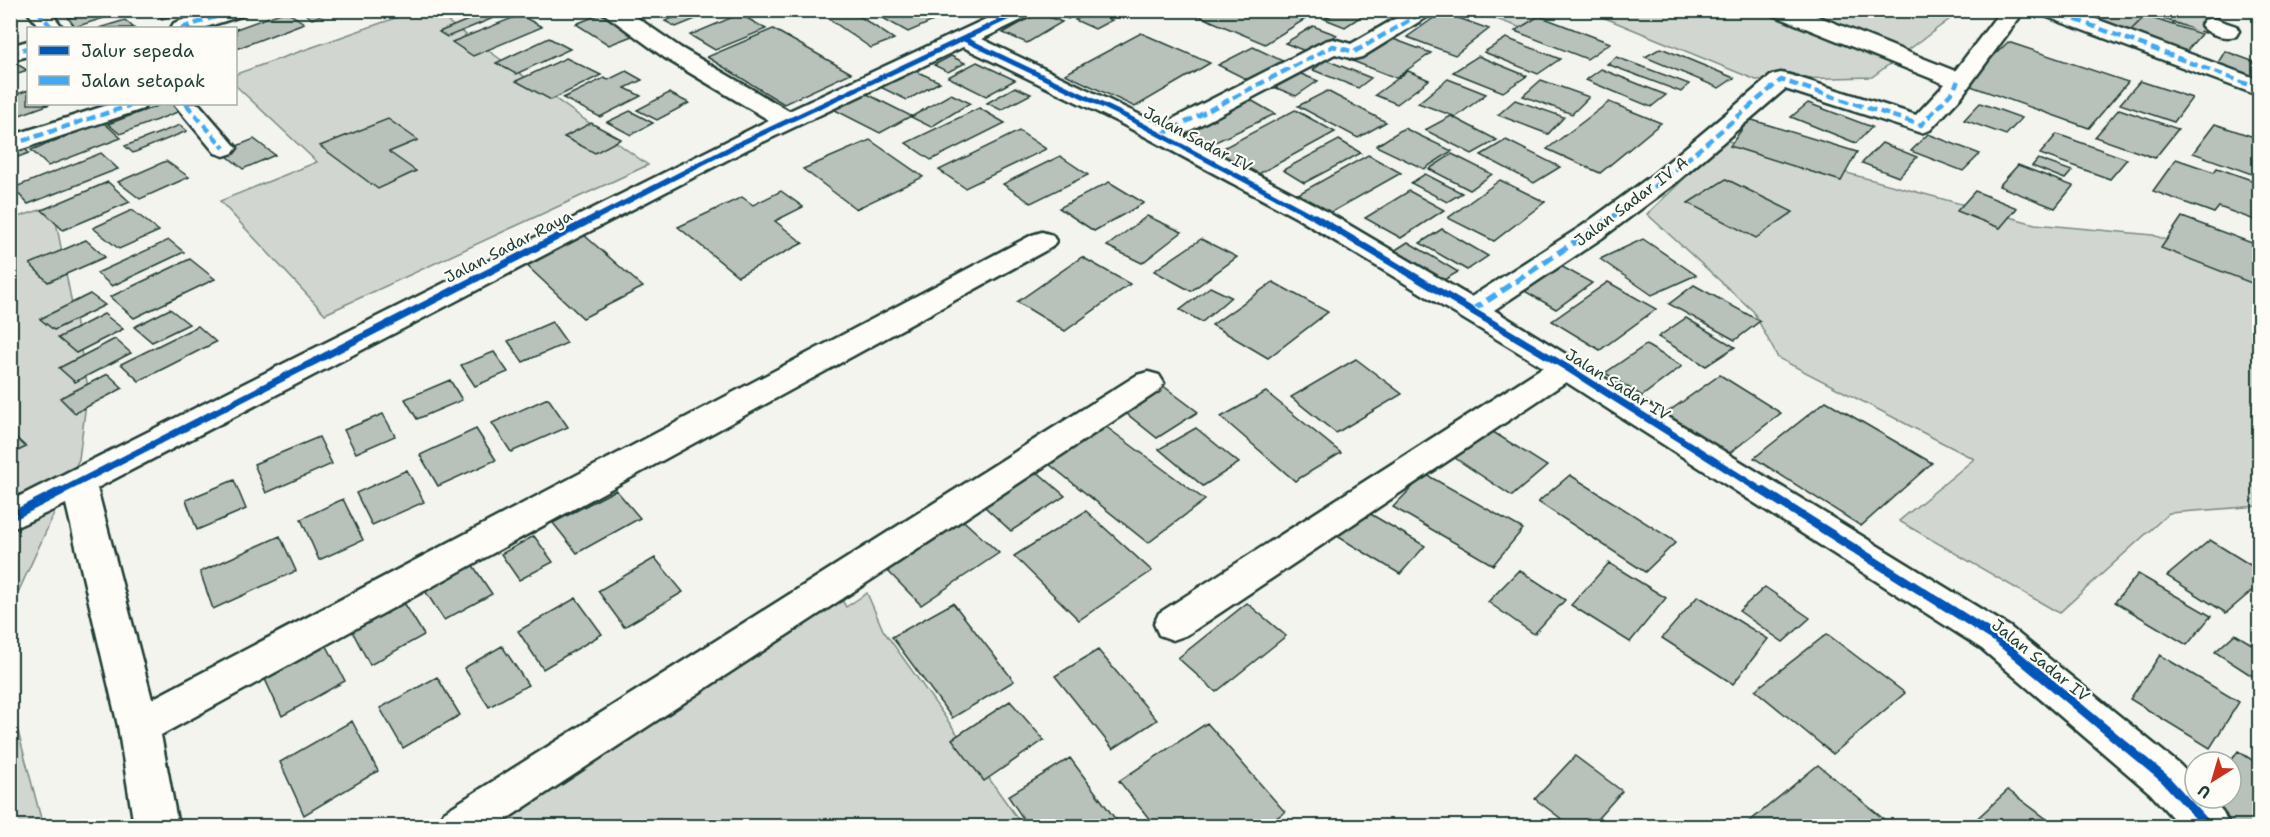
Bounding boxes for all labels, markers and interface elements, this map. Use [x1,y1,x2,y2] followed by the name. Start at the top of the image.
[27,27,237,105] legend
[81,39,194,63] text: Jalur sepeda
[81,69,205,93] text: Jalan setapak
[1140,102,1256,177] street label: Jalan Sadar IV
[1570,152,1692,251] street label: Jalan Sadar IV A
[441,205,575,288] street label: Jalan Sadar Raya
[1561,344,1674,425] street label: Jalan Sadar IV
[1987,614,2094,706] street label: Jalan Sadar IV
[2183,750,2243,810] north arrow
[2194,780,2215,803] text: U

